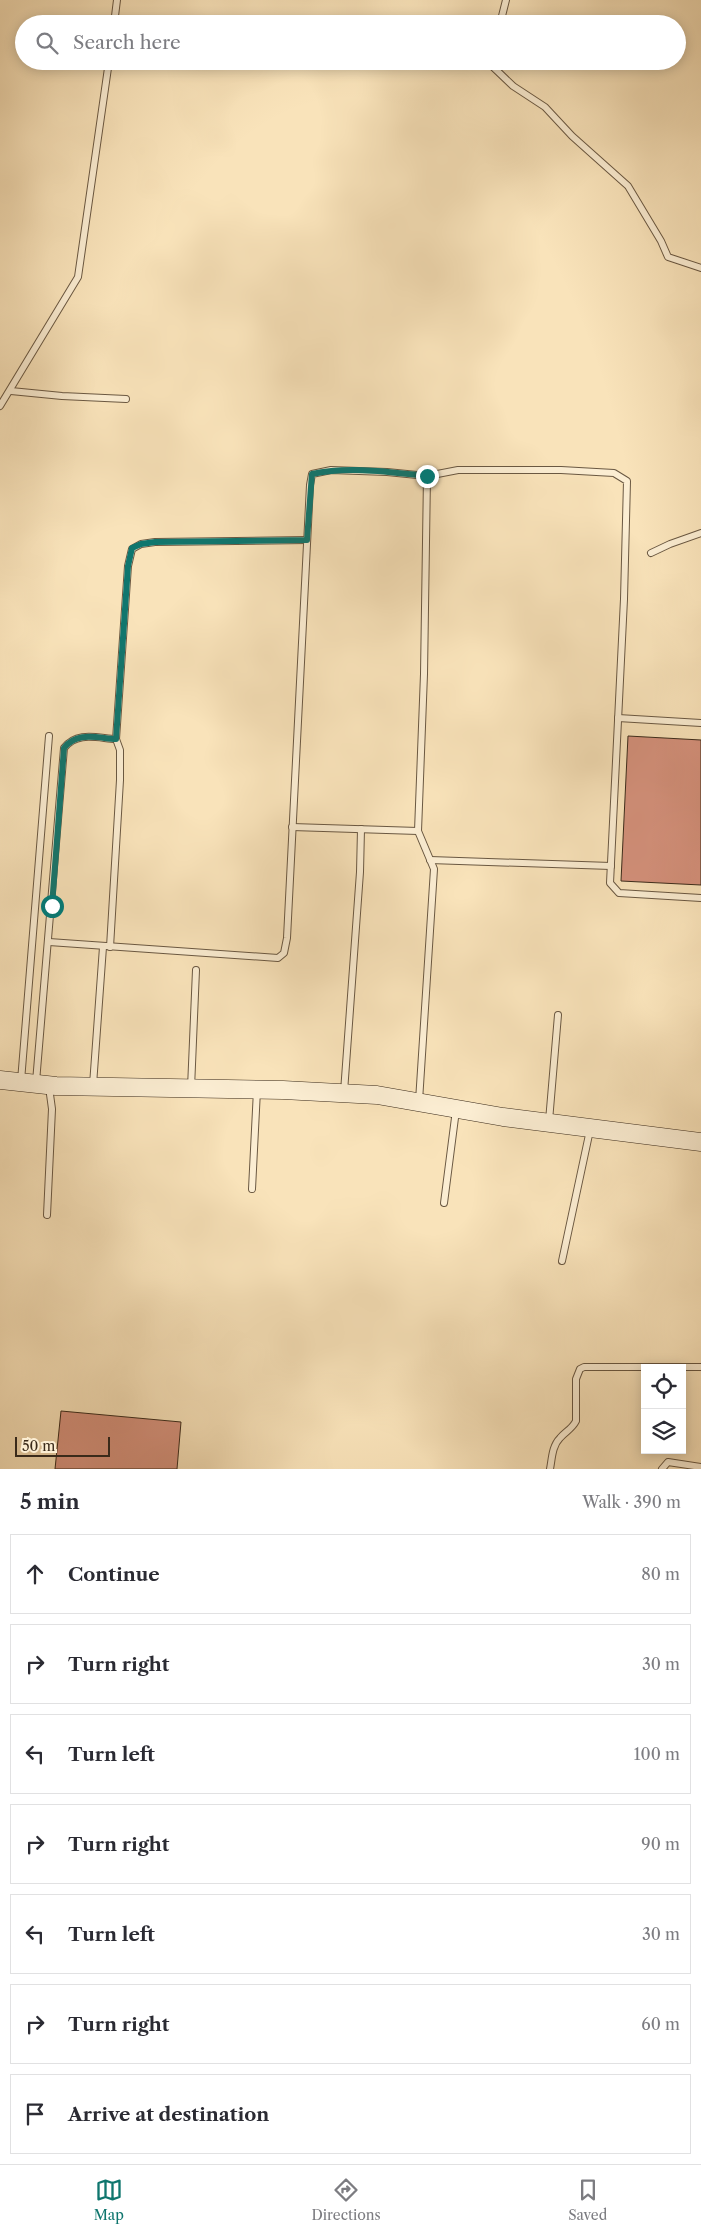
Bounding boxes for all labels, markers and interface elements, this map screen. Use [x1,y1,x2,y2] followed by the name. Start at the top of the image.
[15,15,686,70] search box
[33,29,61,57] icon: search
[73,31,181,54] text: Search here
[416,465,439,488] route end
[41,895,64,918] route start
[641,1364,686,1454] map controls
[641,1364,686,1409] button: locate
[641,1409,686,1454] button: layers
[15,1434,110,1457] scale bar
[22,1437,55,1455] text: 50 m
[20,1489,80,1514] text: 5 min
[582,1492,681,1512] text: Walk · 390 m
[21,1560,49,1588] icon: ahead
[68,1563,160,1586] text: Continue
[641,1564,680,1584] text: 80 m
[21,1650,49,1678] icon: right
[68,1653,169,1676] text: Turn right
[642,1654,680,1674] text: 30 m
[21,1740,49,1768] icon: left
[68,1743,155,1766] text: Turn left
[634,1744,680,1764] text: 100 m
[21,1830,49,1858] icon: right
[68,1833,169,1856] text: Turn right
[641,1834,680,1854] text: 90 m
[21,1920,49,1948] icon: left
[68,1923,155,1946] text: Turn left
[642,1924,680,1944] text: 30 m
[21,2010,49,2038] icon: right
[68,2013,169,2036] text: Turn right
[641,2014,680,2034] text: 60 m
[21,2100,49,2128] icon: arrive
[68,2103,269,2126] text: Arrive at destination
[94,2176,124,2224] tab: Map
[311,2176,381,2224] tab: Directions
[568,2176,607,2224] tab: Saved

